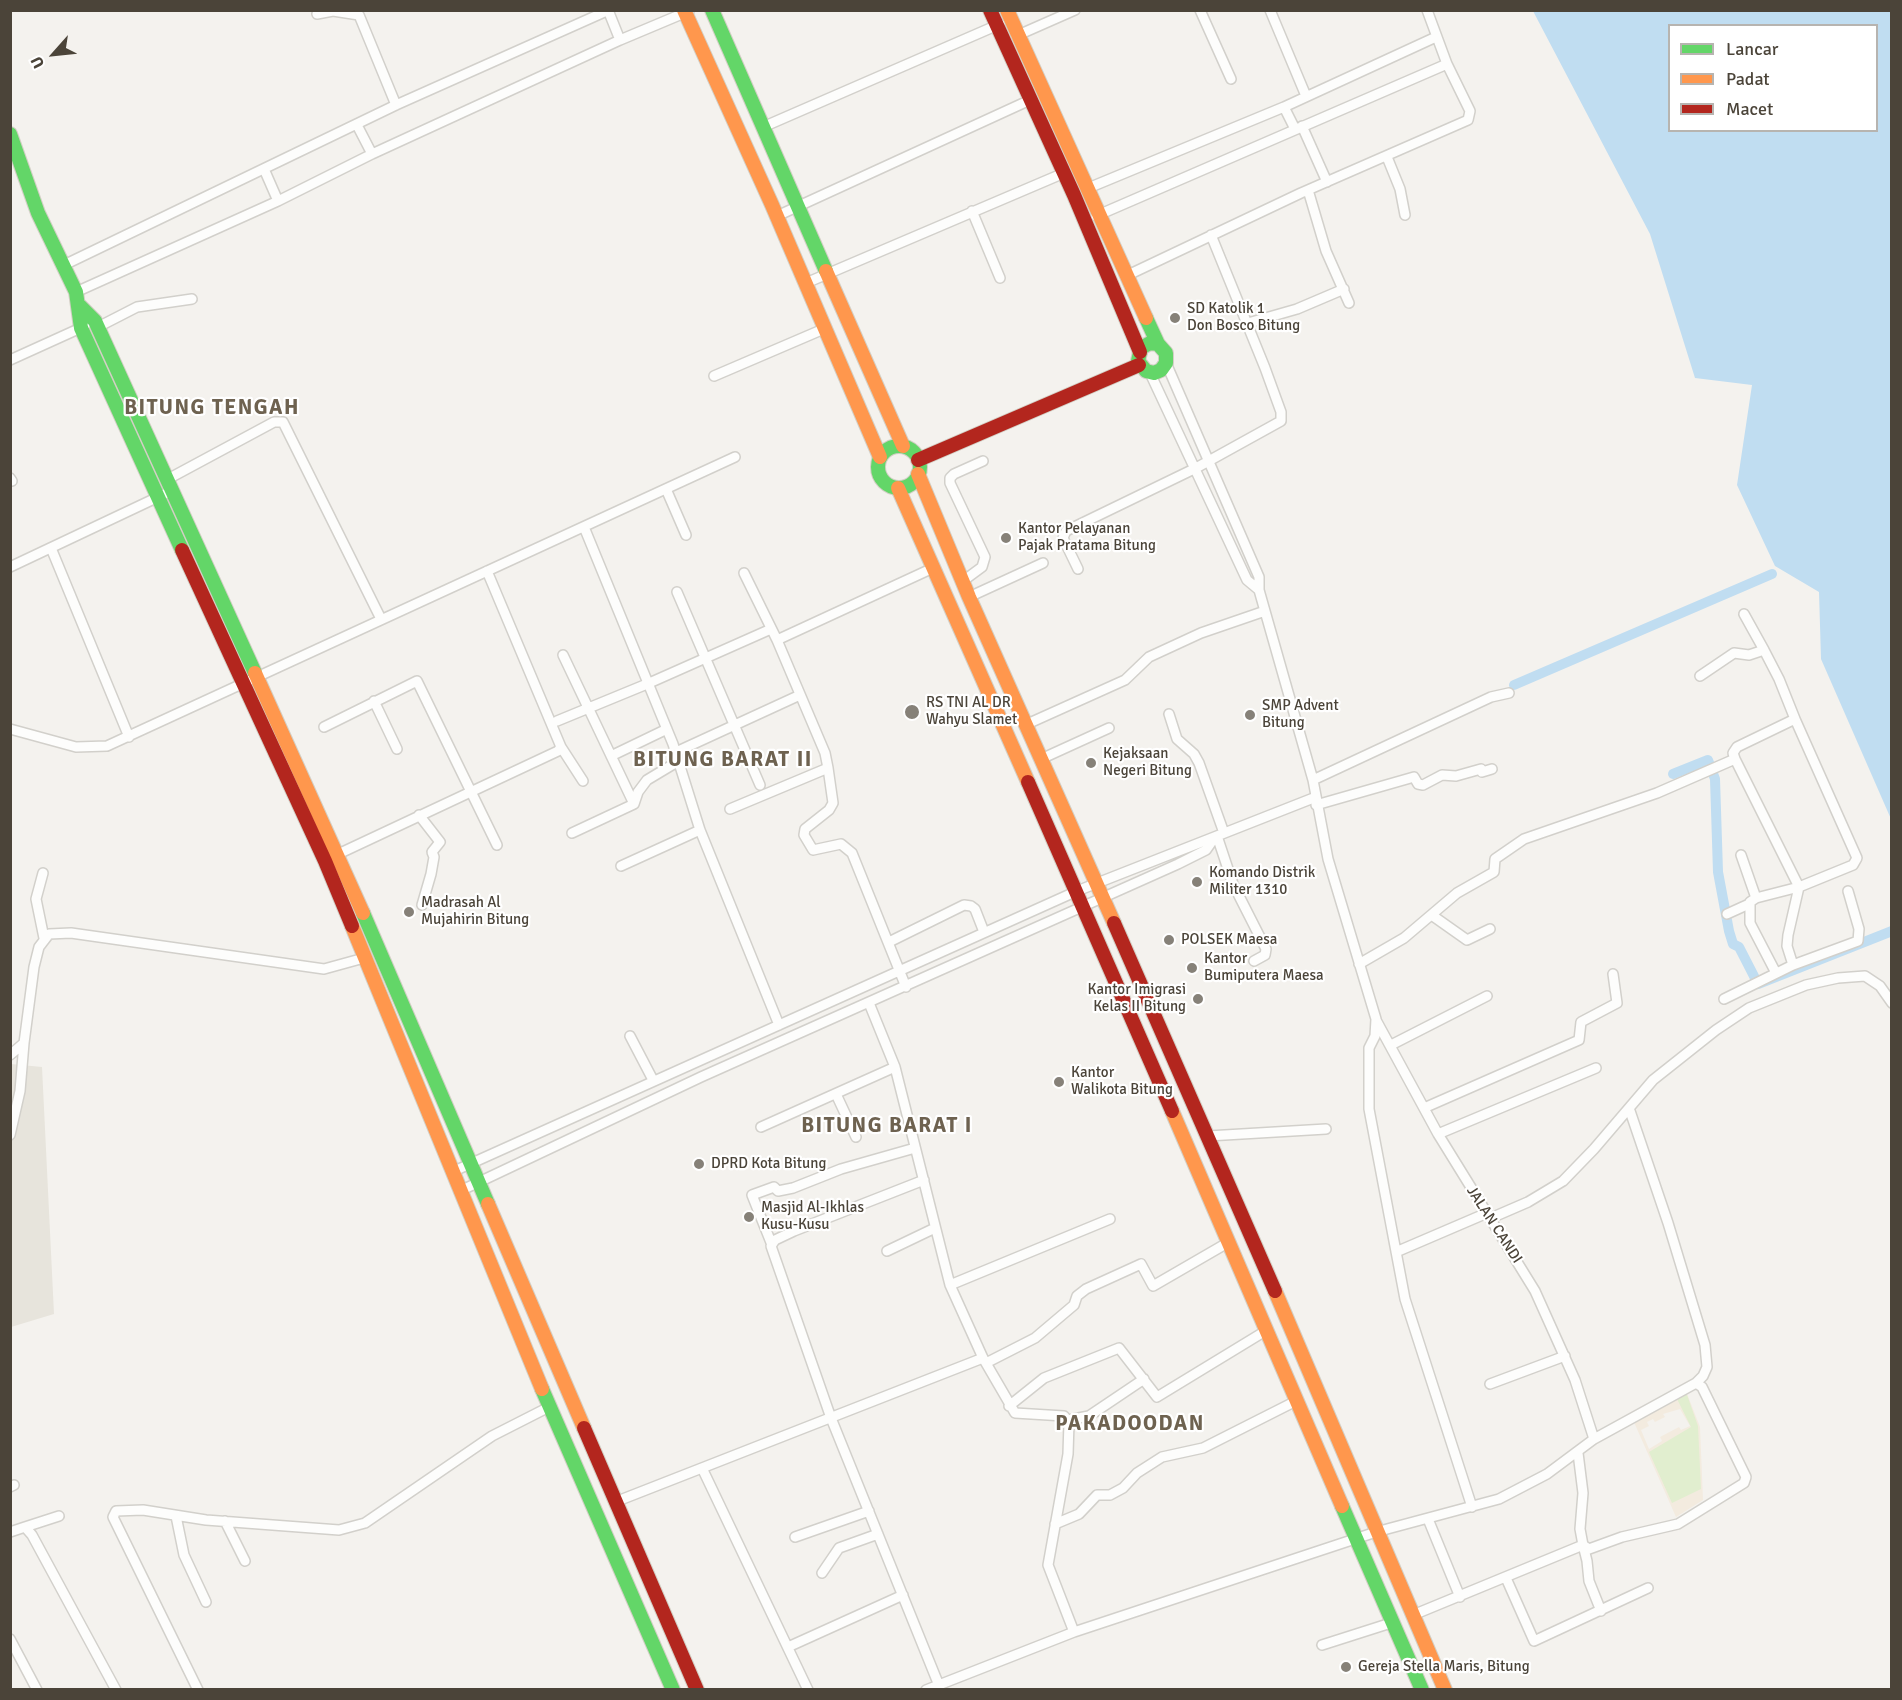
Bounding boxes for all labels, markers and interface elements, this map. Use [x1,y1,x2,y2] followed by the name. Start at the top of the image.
[24,24,84,84] north arrow
[1668,24,1878,132] legend
[1726,38,1778,60] text: Lancar
[27,53,49,72] text: U
[1726,68,1770,90] text: Padat
[1726,98,1773,120] text: Macet
[1187,300,1300,335] place label: SD Katolik 1 Don Bosco Bitung
[1168,311,1182,325] marker: SD Katolik 1 Don Bosco Bitung
[124,395,300,421] district label: BITUNG TENGAH
[1018,520,1156,555] place label: Kantor Pelayanan Pajak Pratama Bitung
[999,531,1013,545] marker: Kantor Pelayanan Pajak Pratama Bitung
[926,694,1017,729] place label: RS TNI AL DR Wahyu Slamet
[1262,697,1339,732] place label: SMP Advent Bitung
[903,703,921,721] marker: RS TNI AL DR Wahyu Slamet
[1243,708,1257,722] marker: SMP Advent Bitung
[1103,745,1192,780] place label: Kejaksaan Negeri Bitung
[633,747,813,773] district label: BITUNG BARAT II
[1084,756,1098,770] marker: Kejaksaan Negeri Bitung
[1209,864,1315,899] place label: Komando Distrik Militer 1310
[1190,875,1204,889] marker: Komando Distrik Militer 1310
[421,894,529,929] place label: Madrasah Al Mujahirin Bitung
[402,905,416,919] marker: Madrasah Al Mujahirin Bitung
[1181,931,1277,949] place label: POLSEK Maesa
[1162,933,1176,947] marker: POLSEK Maesa
[1204,950,1324,985] place label: Kantor Bumiputera Maesa
[1185,961,1199,975] marker: Kantor Bumiputera Maesa
[1088,981,1186,1016] place label: Kantor Imigrasi Kelas II Bitung
[1191,992,1205,1006] marker: Kantor Imigrasi Kelas II Bitung
[1071,1064,1173,1099] place label: Kantor Walikota Bitung
[1052,1075,1066,1089] marker: Kantor Walikota Bitung
[801,1113,973,1139] district label: BITUNG BARAT I
[711,1155,826,1173] place label: DPRD Kota Bitung
[692,1157,706,1171] marker: DPRD Kota Bitung
[1462,1183,1526,1267] street label: JALAN CANDI
[761,1199,864,1234] place label: Masjid Al-Ikhlas Kusu-Kusu
[742,1210,756,1224] marker: Masjid Al-Ikhlas Kusu-Kusu
[1055,1411,1205,1437] district label: PAKADOODAN
[1358,1658,1530,1676] place label: Gereja Stella Maris, Bitung
[1339,1660,1353,1674] marker: Gereja Stella Maris, Bitung

